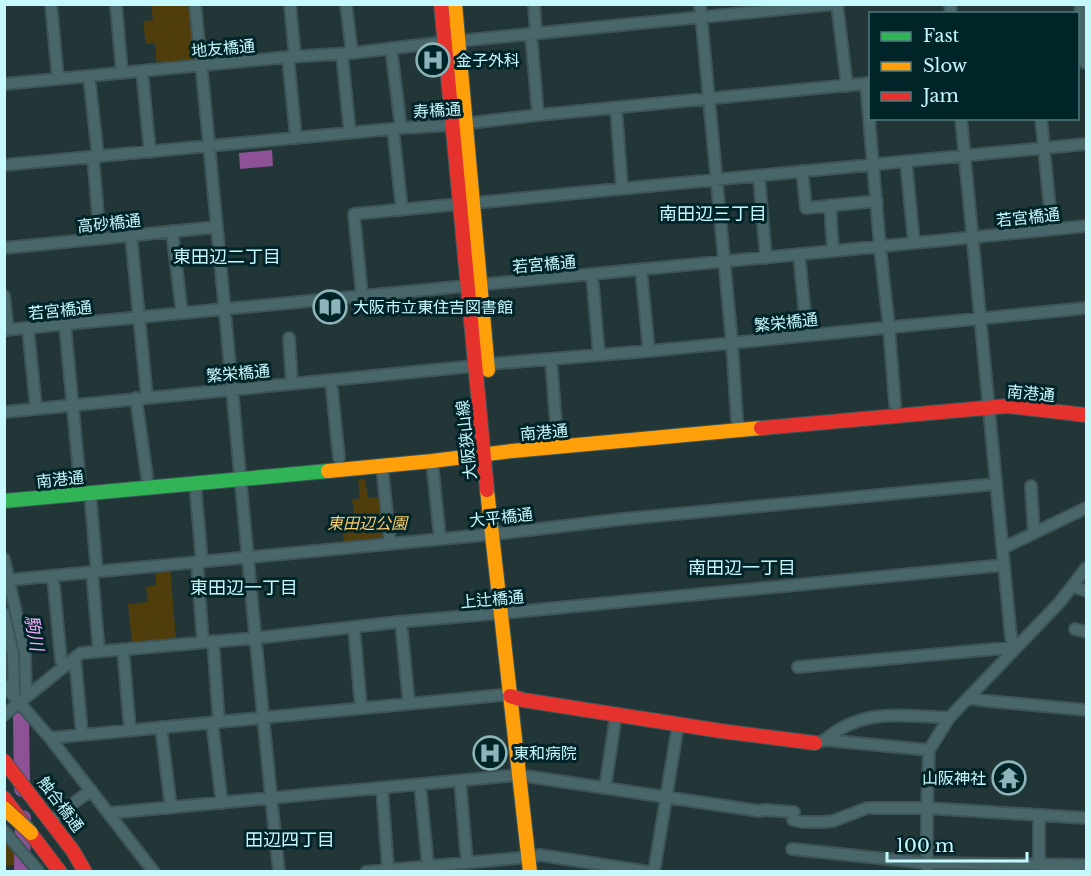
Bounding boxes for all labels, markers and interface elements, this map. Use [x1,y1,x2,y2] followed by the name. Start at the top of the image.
[869,12,1079,120] legend
[923,25,960,47] text: Fast
[190,35,256,61] street label: 地友橋通
[415,42,451,78] hospital icon: 金子外科
[456,50,520,70] place label: 金子外科
[923,55,968,77] text: Slow
[921,85,959,107] text: Jam
[412,98,462,122] street label: 寿橋通
[659,203,767,225] district label: 南田辺三丁目
[995,204,1061,230] street label: 若宮橋通
[76,210,142,236] street label: 高砂橋通
[173,246,281,268] district label: 東田辺二丁目
[511,251,577,277] street label: 若宮橋通
[312,289,348,325] library icon: 大阪市立東住吉図書館
[27,297,93,323] street label: 若宮橋通
[353,297,513,317] place label: 大阪市立東住吉図書館
[753,309,819,335] street label: 繁栄橋通
[205,360,271,386] street label: 繁栄橋通
[1006,381,1056,405] street label: 南港通
[452,399,480,481] street label: 大阪狭山線
[519,420,569,444] street label: 南港通
[35,467,85,491] street label: 南港通
[468,504,534,530] street label: 大平橋通
[327,513,409,533] park label: 東田辺公園
[688,557,796,579] district label: 南田辺一丁目
[190,577,298,599] district label: 東田辺一丁目
[459,586,525,612] street label: 上辻橋通
[20,613,48,655] water label: 駒川
[472,735,508,771] hospital icon: 東和病院
[513,743,577,763] place label: 東和病院
[991,760,1027,796] temple icon: 山阪神社
[922,768,986,788] place label: 山阪神社
[34,772,88,836] street label: 触合橋通
[887,825,1026,863] scale bar
[245,829,335,851] district label: 田辺四丁目
[896,835,954,857] text: 100 m

